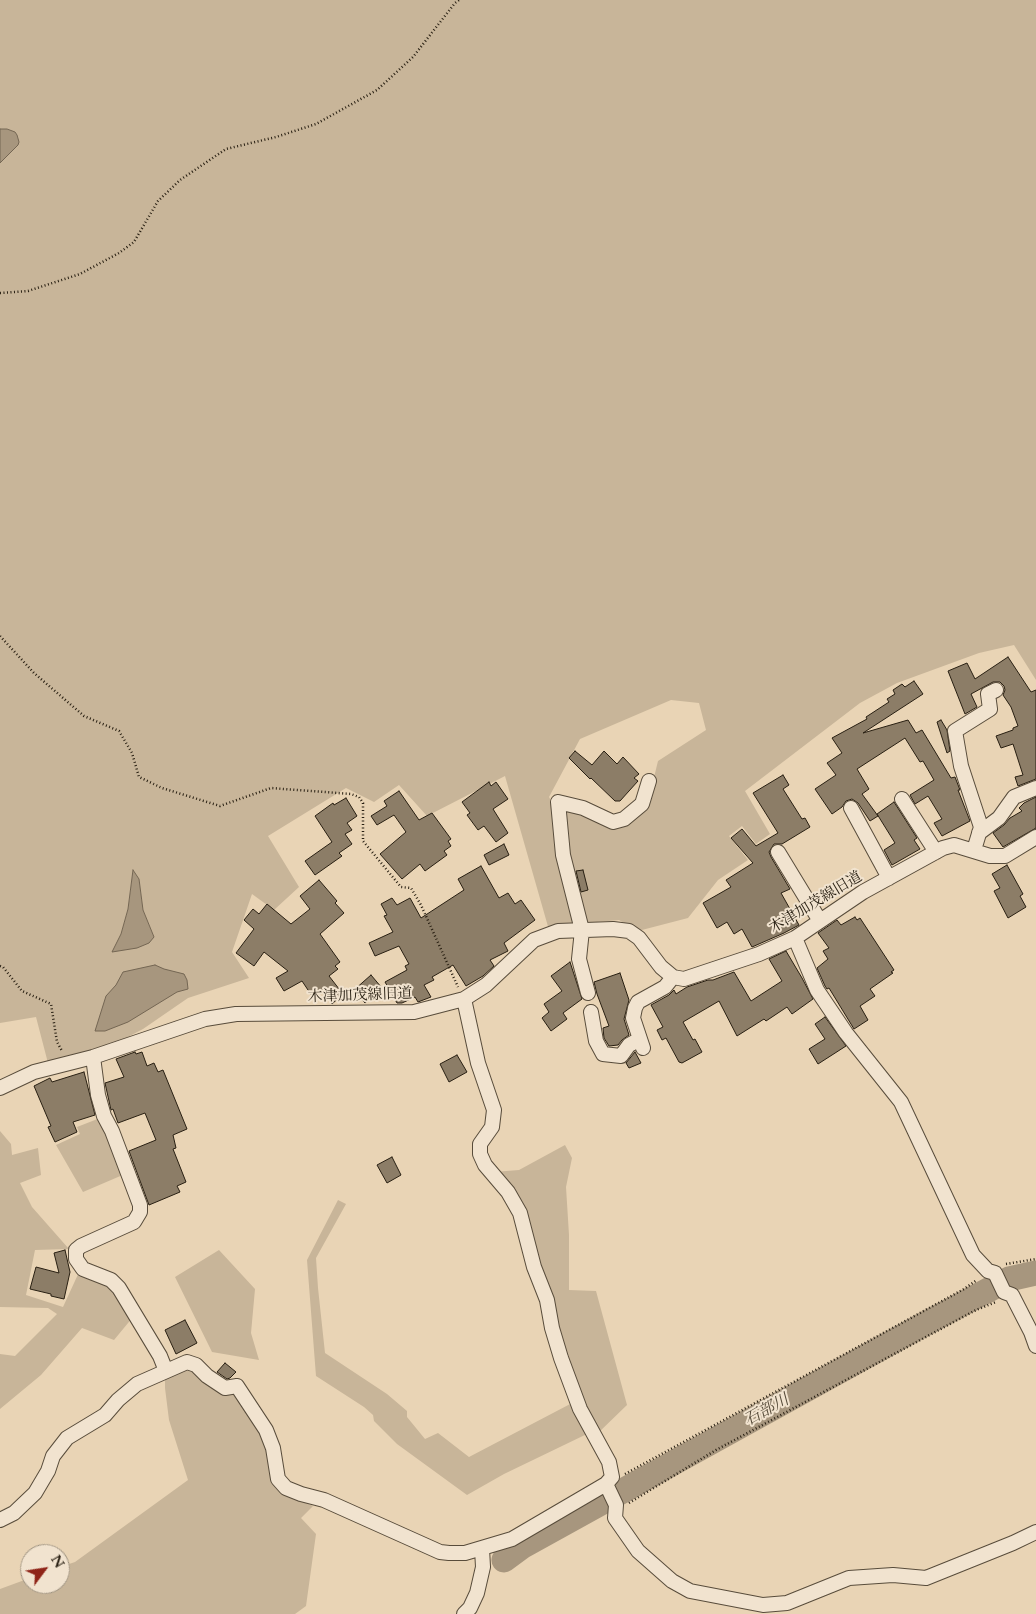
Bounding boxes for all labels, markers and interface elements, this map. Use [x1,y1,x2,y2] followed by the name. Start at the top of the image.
[766,868,866,938] street label: 木津加茂線旧道
[307,985,413,1007] street label: 木津加茂線旧道
[741,1391,793,1431] water label: 石部川
[20,1544,70,1594] north arrow
[46,1551,69,1572] text: N

